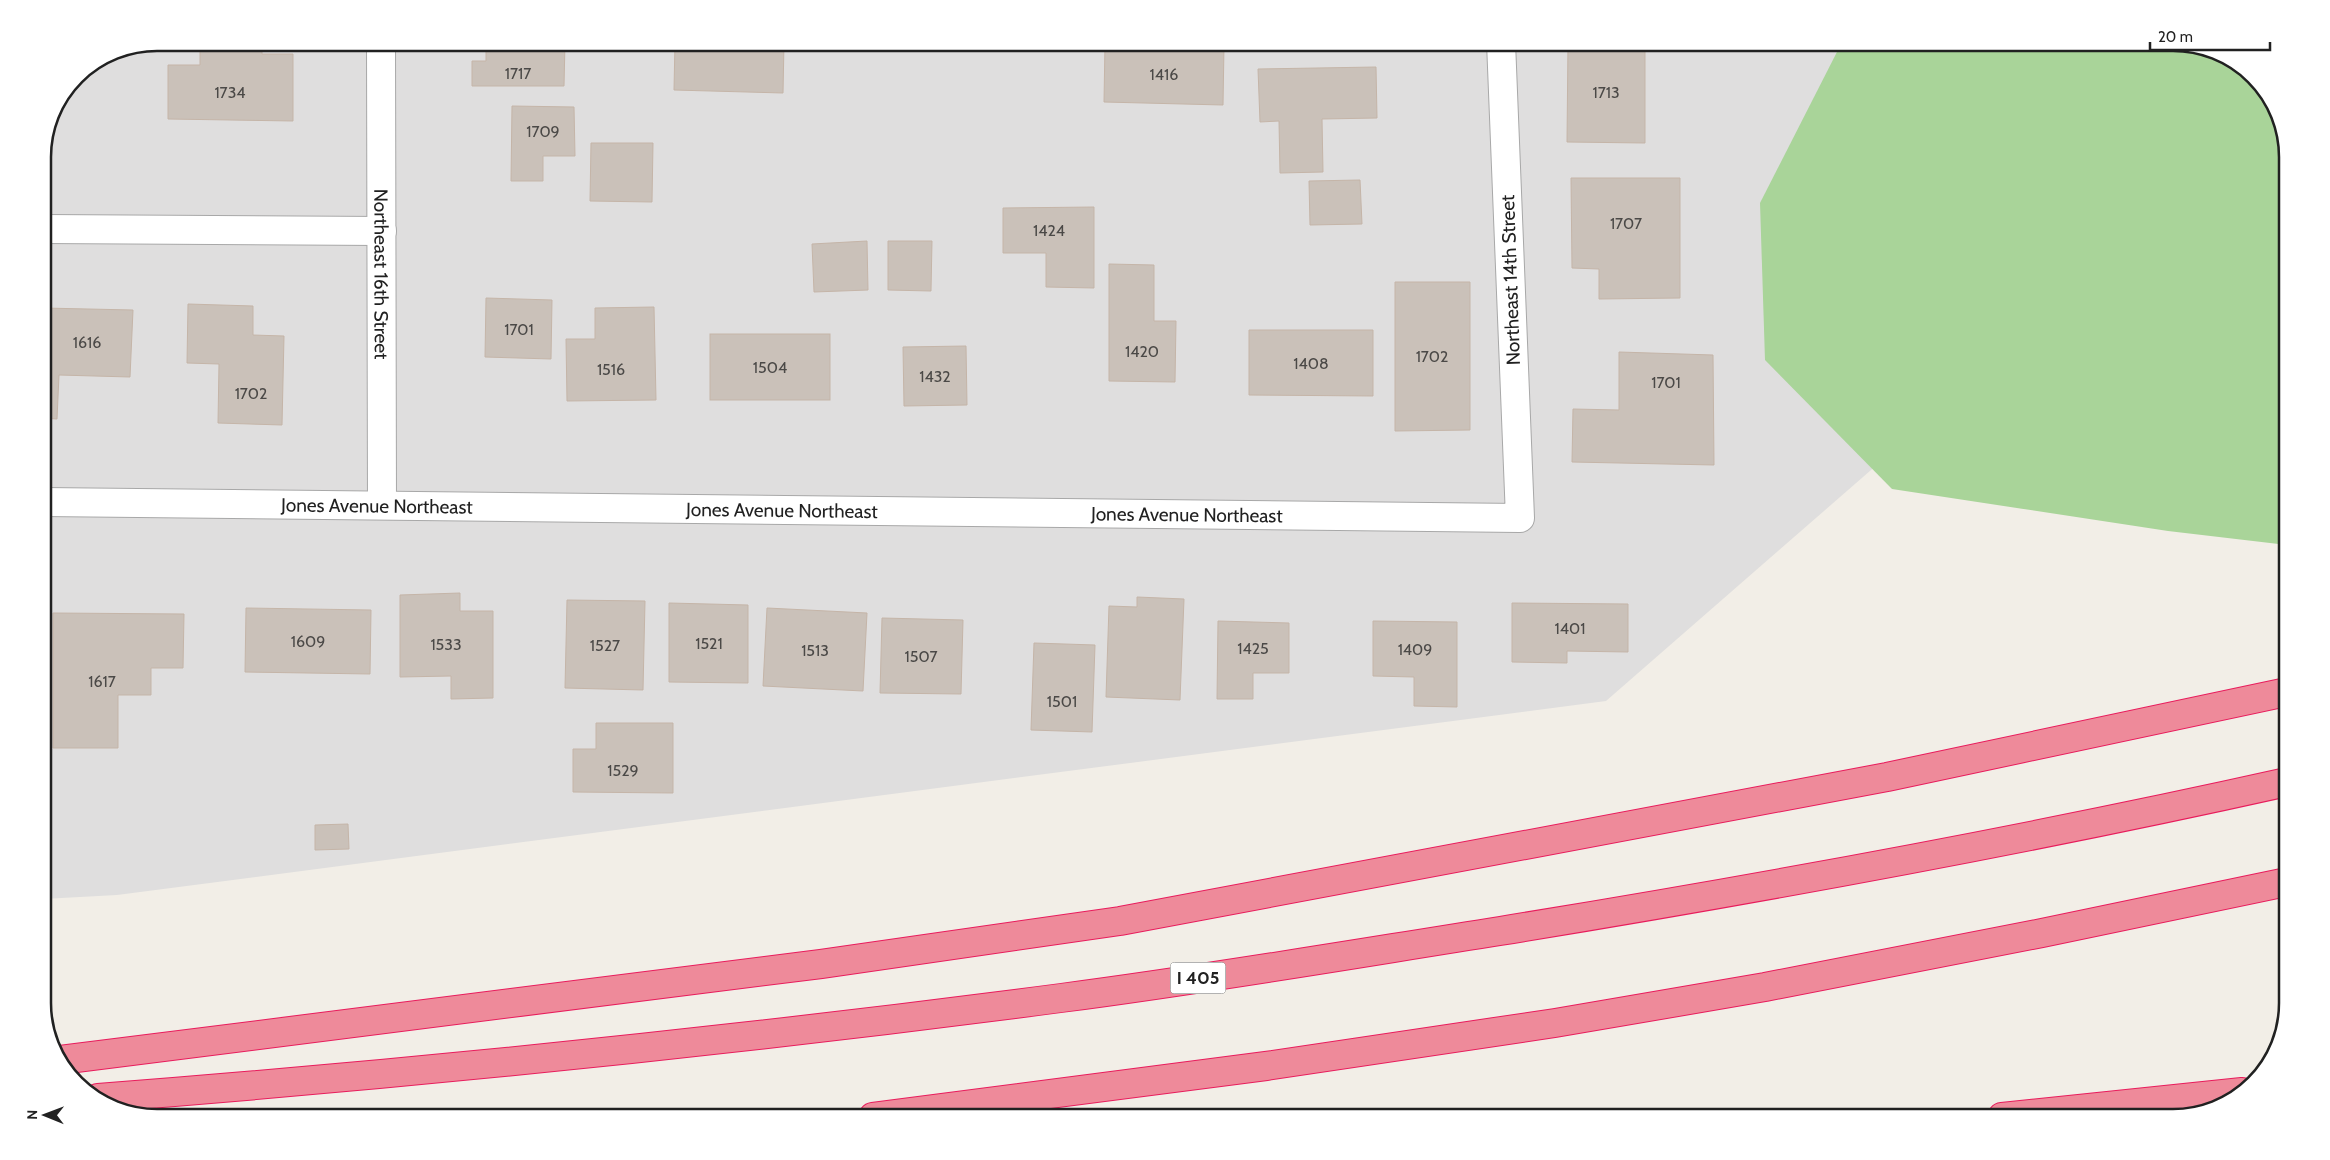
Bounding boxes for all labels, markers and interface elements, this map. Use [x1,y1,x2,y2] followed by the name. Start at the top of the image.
[2150,20,2270,52] scale bar
[2158,28,2193,46] text: 20 m
[505,64,531,83] house number: 1717
[1150,65,1178,84] house number: 1416
[214,83,246,102] house number: 1734
[1592,83,1620,102] house number: 1713
[526,122,560,141] house number: 1709
[369,189,393,360] street label: Northeast 16th Street
[1496,194,1525,366] street label: Northeast 14th Street
[1610,214,1642,233] house number: 1707
[1033,221,1065,240] house number: 1424
[504,320,534,339] house number: 1701
[73,333,101,352] house number: 1616
[1125,342,1159,361] house number: 1420
[1416,347,1448,366] house number: 1702
[1293,354,1329,373] house number: 1408
[753,358,787,377] house number: 1504
[597,360,625,379] house number: 1516
[919,367,951,386] house number: 1432
[1651,373,1681,392] house number: 1701
[235,384,267,403] house number: 1702
[280,494,473,519] street label: Jones Avenue Northeast
[685,498,878,523] street label: Jones Avenue Northeast
[1090,502,1283,527] street label: Jones Avenue Northeast
[1555,619,1585,638] house number: 1401
[291,632,325,651] house number: 1609
[695,634,723,653] house number: 1521
[430,635,462,654] house number: 1533
[590,636,620,655] house number: 1527
[1237,639,1269,658] house number: 1425
[1398,640,1432,659] house number: 1409
[801,641,829,660] house number: 1513
[905,647,937,666] house number: 1507
[88,672,116,691] house number: 1617
[1047,692,1077,711] house number: 1501
[607,761,639,780] house number: 1529
[1170,962,1226,994] road number: I 405
[20,1090,70,1140] north arrow
[23,1110,41,1120] text: N

